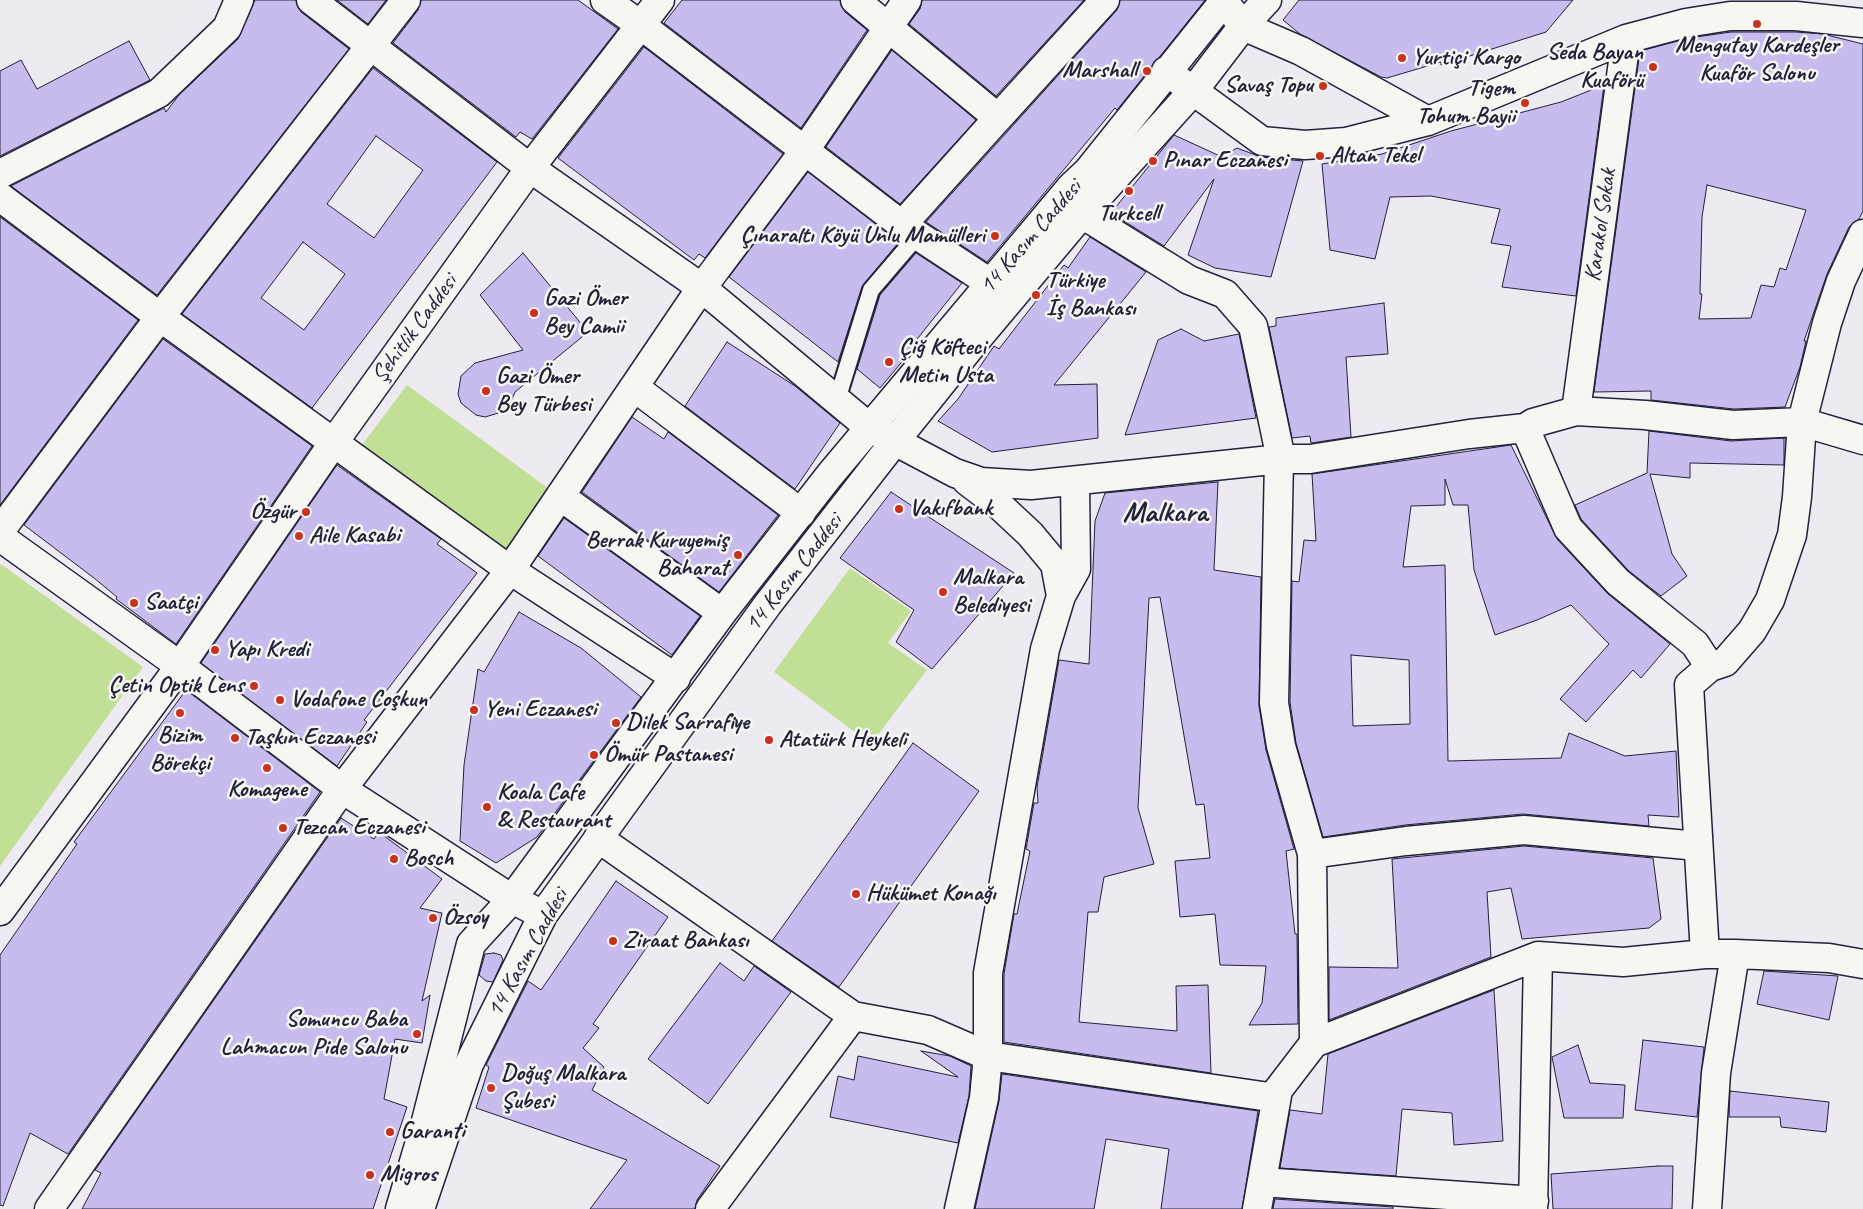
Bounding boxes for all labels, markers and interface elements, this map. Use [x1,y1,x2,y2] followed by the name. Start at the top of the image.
[1751,18,1763,30] marker: Mengutay Kardeşler Kuaför Salonu
[1675,32,1839,88] place label: Mengutay Kardeşler Kuaför Salonu
[1546,39,1643,95] place label: Seda Bayan Kuaförü
[1412,44,1520,72] place label: Yurtiçi Kargo
[1396,52,1408,64] marker: Yurtiçi Kargo
[1062,57,1137,85] place label: Marshall
[1647,61,1659,73] marker: Seda Bayan Kuaförü
[1141,65,1153,77] marker: Marshall
[1224,72,1313,100] place label: Savaş Topu
[1416,75,1515,131] place label: Tigem Tohum Bayii
[1317,80,1329,92] marker: Savaş Topu
[1519,97,1531,109] marker: Tigem Tohum Bayii
[1330,142,1420,170] place label: Altan Tekel
[1163,147,1287,175] place label: Pınar Eczanesi
[1314,150,1326,162] marker: Altan Tekel
[1147,155,1159,167] marker: Pınar Eczanesi
[1579,167,1623,283] street label: Karakol Sokak
[974,174,1088,300] street label: 14 Kasım Caddesi
[1123,185,1135,197] marker: Turkcell
[1098,200,1160,228] place label: Turkcell
[741,222,985,250] place label: Çınaraltı Köyü Unlu Mamülleri
[989,230,1001,242] marker: Çınaraltı Köyü Unlu Mamülleri
[1046,267,1136,323] place label: Türkiye İş Bankası
[366,269,464,389] street label: Şehitlik Caddesi
[544,285,627,341] place label: Gazi Ömer Bey Camii
[1030,289,1042,301] marker: Türkiye İş Bankası
[528,307,540,319] marker: Gazi Ömer Bey Camii
[899,334,993,390] place label: Çiğ Köfteci Metin Usta
[883,356,895,368] marker: Çiğ Köfteci Metin Usta
[496,363,591,419] place label: Gazi Ömer Bey Türbesi
[480,385,492,397] marker: Gazi Ömer Bey Türbesi
[909,495,992,523] place label: Vakıfbank
[1123,496,1207,530] district label: Malkara
[250,498,296,526] place label: Özgür
[893,503,905,515] marker: Vakıfbank
[300,506,312,518] marker: Özgür
[739,508,849,638] street label: 14 Kasım Caddesi
[309,522,400,550] place label: Aile Kasabi
[586,527,728,583] place label: Berrak Kuruyemiş Baharat
[293,530,305,542] marker: Aile Kasabi
[732,549,744,561] marker: Berrak Kuruyemiş Baharat
[953,564,1030,620] place label: Malkara Belediyesi
[937,586,949,598] marker: Malkara Belediyesi
[144,589,197,617] place label: Saatçi
[128,597,140,609] marker: Saatçi
[225,636,309,664] place label: Yapı Kredi
[209,644,221,656] marker: Yapı Kredi
[108,672,244,700] place label: Çetin Optik Lens
[248,680,260,692] marker: Çetin Optik Lens
[290,686,427,714] place label: Vodafone Coşkun
[274,694,286,706] marker: Vodafone Coşkun
[484,696,596,724] place label: Yeni Eczanesi
[468,704,480,716] marker: Yeni Eczanesi
[174,707,186,719] marker: Bizim Börekçi
[626,709,749,737] place label: Dilek Sarrafiye
[610,717,622,729] marker: Dilek Sarrafiye
[150,722,210,778] place label: Bizim Börekçi
[245,724,375,752] place label: Taşkın Eczanesi
[779,726,906,754] place label: Atatürk Heykeli
[229,732,241,744] marker: Taşkın Eczanesi
[763,734,775,746] marker: Atatürk Heykeli
[604,741,732,769] place label: Ömür Pastanesi
[588,749,600,761] marker: Ömür Pastanesi
[261,762,273,774] marker: Komagene
[228,776,306,804] place label: Komagene
[497,779,611,835] place label: Koala Cafe & Restaurant
[481,801,493,813] marker: Koala Cafe & Restaurant
[293,814,425,842] place label: Tezcan Eczanesi
[277,822,289,834] marker: Tezcan Eczanesi
[404,845,453,873] place label: Bosch
[388,853,400,865] marker: Bosch
[866,880,995,908] place label: Hükümet Konağı
[481,884,575,1022] street label: 14 Kasım Caddesi
[850,888,862,900] marker: Hükümet Konağı
[443,904,488,932] place label: Özsoy
[427,912,439,924] marker: Özsoy
[623,927,748,955] place label: Ziraat Bankası
[607,935,619,947] marker: Ziraat Bankası
[220,1006,407,1062] place label: Somuncu Baba Lahmacun Pide Salonu
[411,1028,423,1040] marker: Somuncu Baba Lahmacun Pide Salonu
[501,1060,625,1116] place label: Doğuş Malkara Şubesi
[485,1082,497,1094] marker: Doğuş Malkara Şubesi
[400,1118,465,1146] place label: Garanti
[384,1126,396,1138] marker: Garanti
[380,1161,437,1189] place label: Migros
[364,1169,376,1181] marker: Migros

